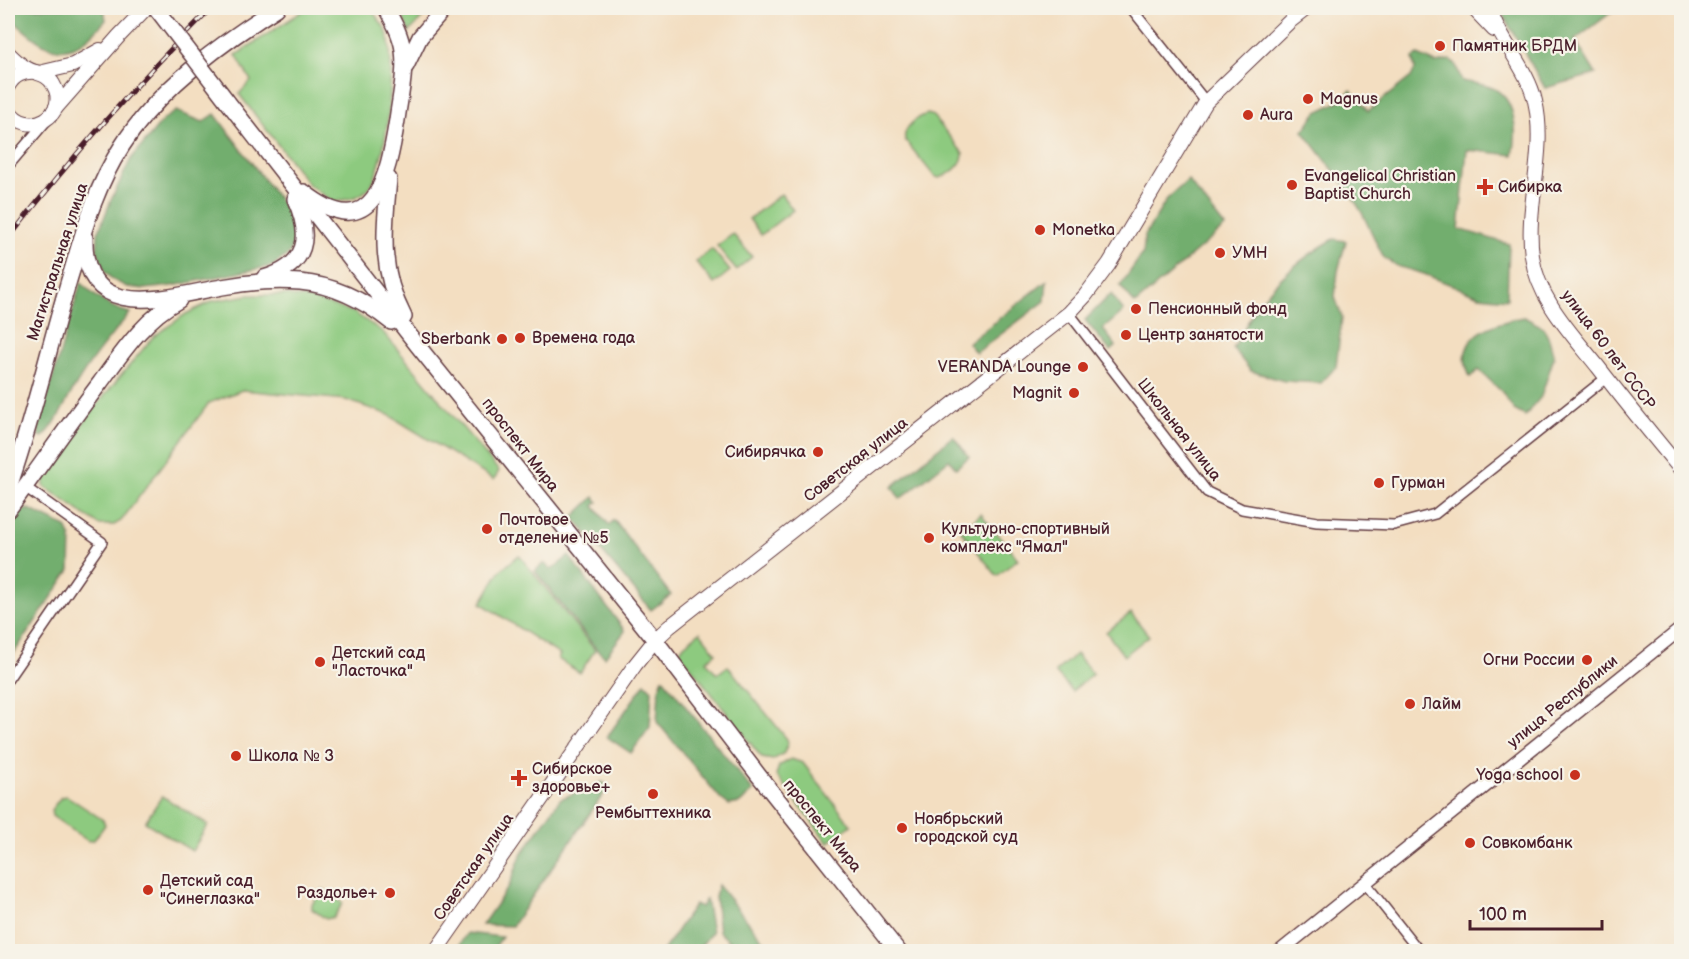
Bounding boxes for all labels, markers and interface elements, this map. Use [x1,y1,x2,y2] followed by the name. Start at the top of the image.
[1452,37,1577,56] place label: Памятник БРДМ
[1433,39,1447,53] marker: Памятник БРДМ
[1320,90,1378,109] place label: Magnus
[1301,92,1315,106] marker: Magnus
[1260,106,1293,125] place label: Aura
[1241,108,1255,122] marker: Aura
[1304,167,1456,204] place label: Evangelical Christian Baptist Church
[1285,178,1299,192] marker: Evangelical Christian Baptist Church
[1476,178,1494,196] marker: Сибирка
[1498,178,1563,197] place label: Сибирка
[24,180,93,343] street label: Магистральная улица
[1052,221,1115,240] place label: Monetka
[1033,223,1047,237] marker: Monetka
[1232,244,1268,263] place label: УМН
[1213,246,1227,260] marker: УМН
[1557,287,1659,413] street label: улица 60 лет СССР
[1148,300,1287,319] place label: Пенсионный фонд
[1129,302,1143,316] marker: Пенсионный фонд
[1138,326,1264,345] place label: Центр занятости
[1119,328,1133,342] marker: Центр занятости
[532,329,636,348] place label: Времена года
[421,330,490,349] place label: Sberbank
[513,331,527,345] marker: Времена года
[495,332,509,346] marker: Sberbank
[938,358,1072,377] place label: VERANDA Lounge
[1076,360,1090,374] marker: VERANDA Lounge
[1133,375,1225,485] street label: Школьная улица
[1012,384,1062,403] place label: Magnit
[1067,386,1081,400] marker: Magnit
[478,394,563,496] street label: проспект Мира
[800,413,912,506] street label: Советская улица
[725,443,807,462] place label: Сибирячка
[811,445,825,459] marker: Сибирячка
[1391,474,1445,493] place label: Гурман
[1372,476,1386,490] marker: Гурман
[499,511,609,548] place label: Почтовое отделение №5
[941,520,1110,557] place label: Культурно-спортивный комплекс "Ямал"
[480,522,494,536] marker: Почтовое отделение №5
[922,531,936,545] marker: Культурно-спортивный комплекс "Ямал"
[332,644,425,681] place label: Детский сад "Ласточка"
[1483,651,1575,670] place label: Огни России
[1504,652,1622,752] street label: улица Республики
[1580,653,1594,667] marker: Огни России
[313,655,327,669] marker: Детский сад "Ласточка"
[1421,695,1461,714] place label: Лайм
[1403,697,1417,711] marker: Лайм
[248,747,334,766] place label: Школа № 3
[229,749,243,763] marker: Школа № 3
[532,760,612,797] place label: Сибирское здоровье+
[1475,766,1563,785] place label: Yoga school
[1568,768,1582,782] marker: Yoga school
[510,769,528,787] marker: Сибирское здоровье+
[779,776,866,877] street label: проспект Мира
[646,787,660,801] marker: Рембыттехника
[595,804,712,823] place label: Рембыттехника
[430,809,518,924] street label: Советская улица
[914,810,1018,847] place label: Ноябрьский городской суд
[895,821,909,835] marker: Ноябрьский городской суд
[1482,834,1573,853] place label: Совкомбанк
[1463,836,1477,850] marker: Совкомбанк
[160,872,260,909] place label: Детский сад "Синеглазка"
[141,883,155,897] marker: Детский сад "Синеглазка"
[296,884,378,903] place label: Раздолье+
[383,886,397,900] marker: Раздолье+
[1470,893,1602,931] scale bar
[1479,904,1527,925] text: 100 m

